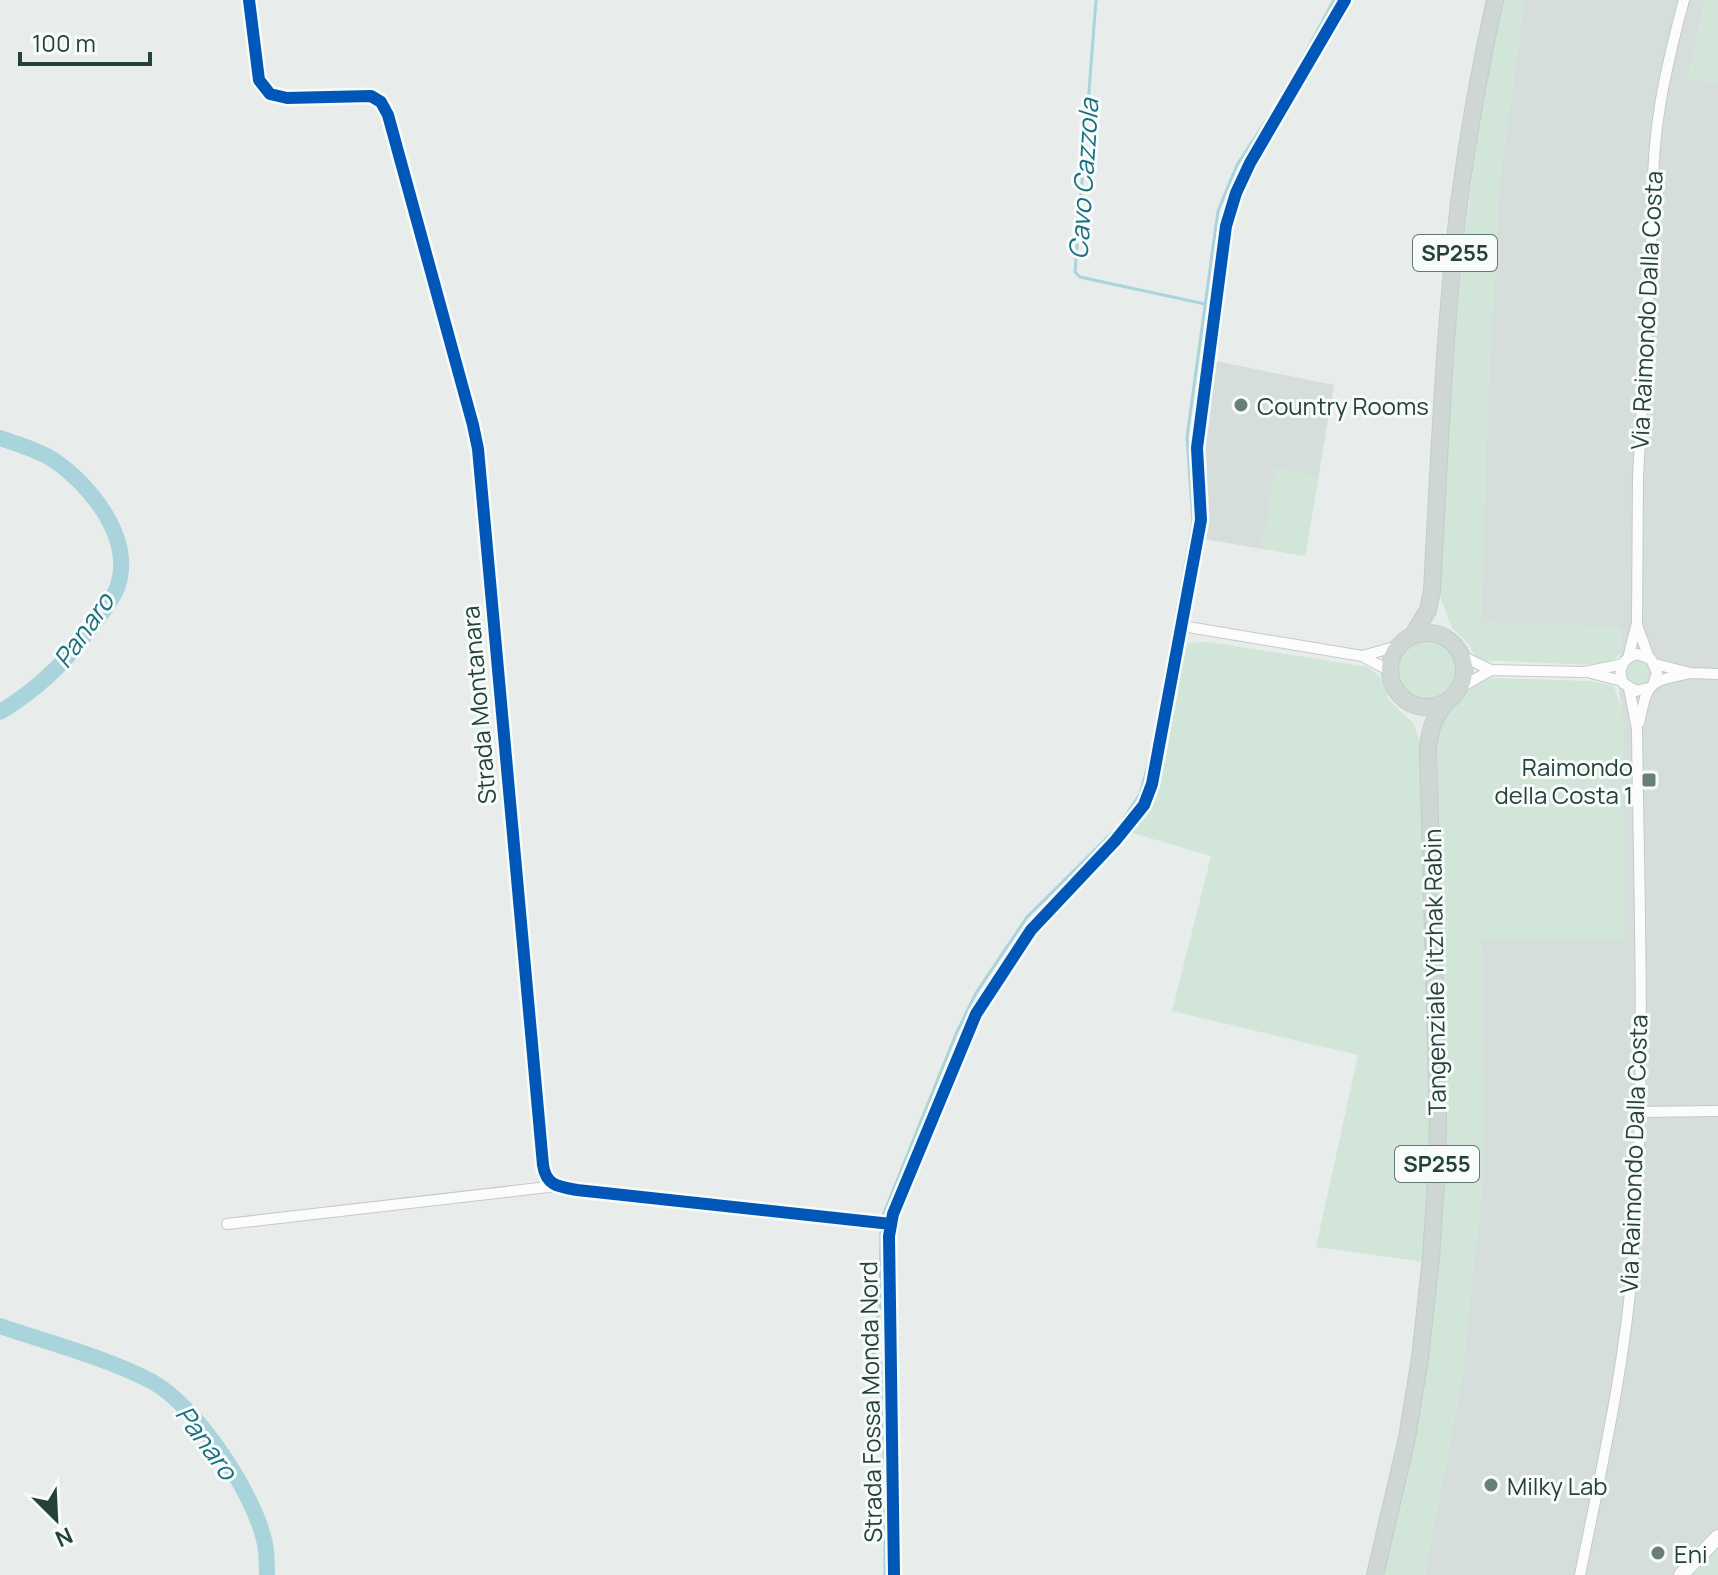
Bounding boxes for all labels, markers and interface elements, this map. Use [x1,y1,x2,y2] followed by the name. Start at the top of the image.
[20,16,150,66] scale bar
[32,26,96,59] text: 100 m
[1059,96,1107,261] water label: Cavo Cazzola
[1622,170,1670,450] street label: Via Raimondo Dalla Costa
[1413,235,1497,271] road number: SP255
[1257,389,1429,422] place label: Country Rooms
[1232,396,1250,414] marker: Country Rooms
[44,584,123,675] water label: Panaro
[453,604,503,806] street label: Strada Montanara
[1494,750,1633,811] place label: Raimondo della Costa 1
[1640,771,1658,789] marker: Raimondo della Costa 1
[1415,828,1453,1116] street label: Tangenziale Yitzhak Rabin
[1612,1014,1654,1294] street label: Via Raimondo Dalla Costa
[1395,1146,1479,1182] road number: SP255
[851,1261,889,1543] street label: Strada Fossa Monda Nord
[168,1397,247,1488] water label: Panaro
[1507,1469,1608,1502] place label: Milky Lab
[1482,1476,1500,1494] marker: Milky Lab
[16,1479,96,1559] north arrow
[51,1520,77,1554] text: N
[1674,1537,1708,1570] place label: Eni
[1649,1544,1667,1562] marker: Eni

